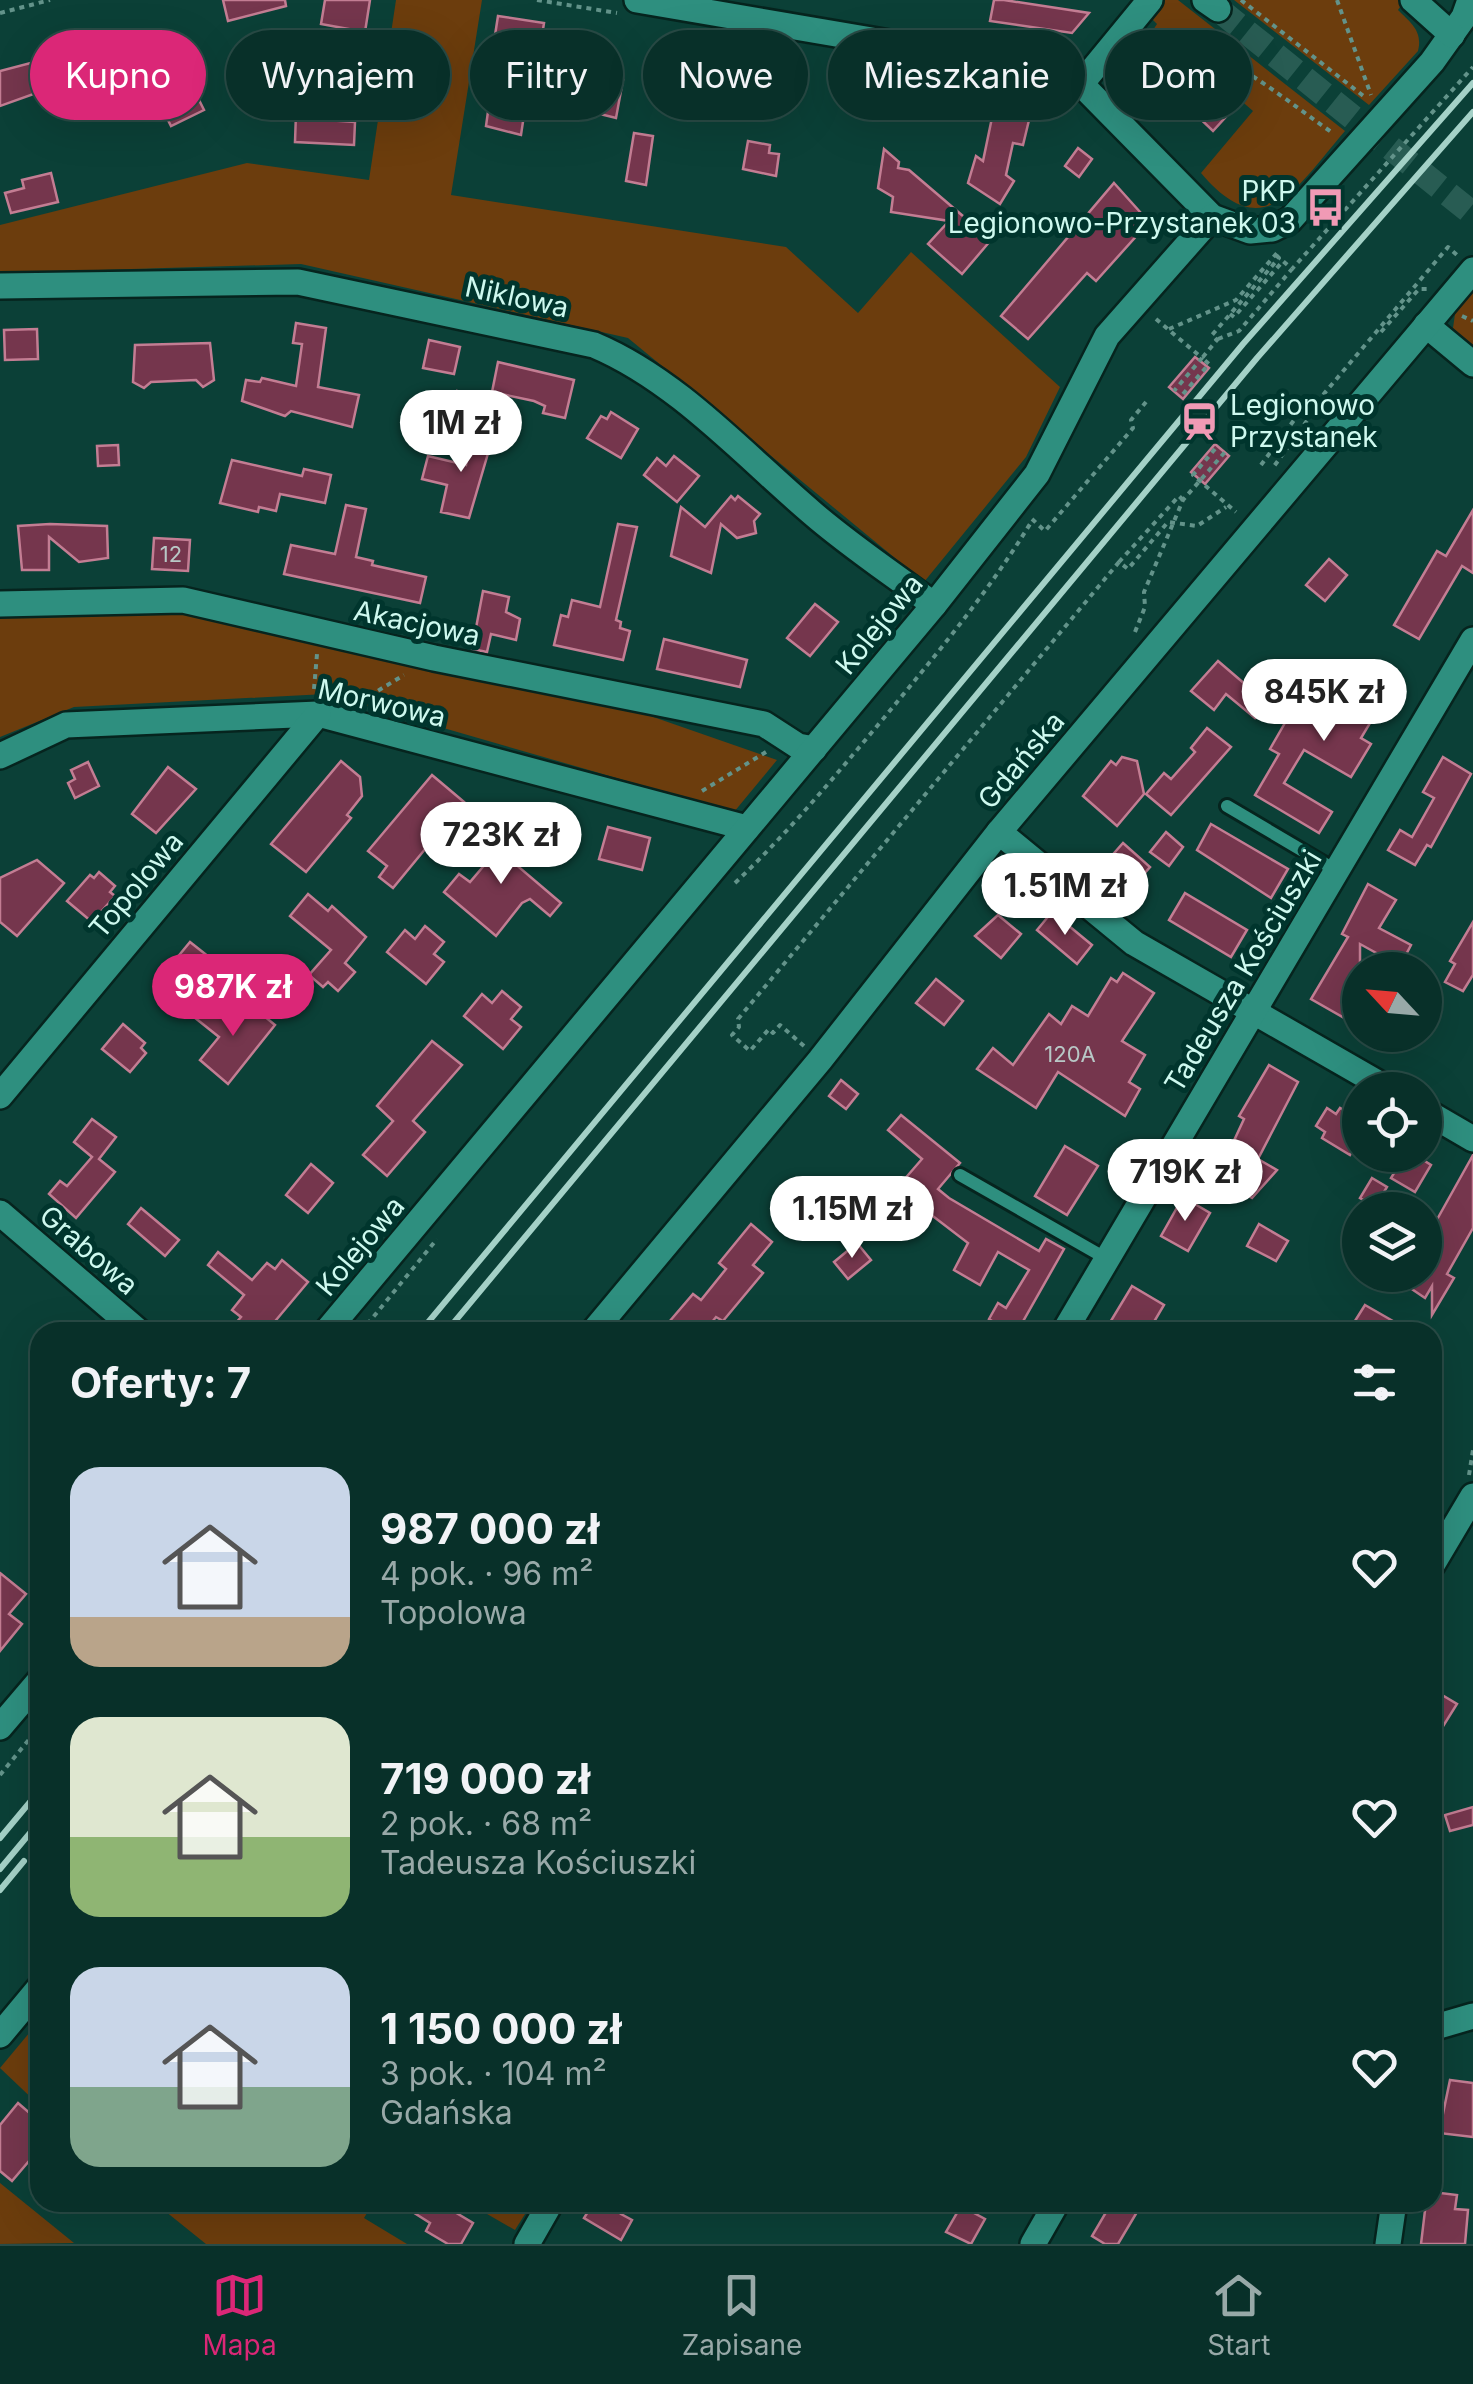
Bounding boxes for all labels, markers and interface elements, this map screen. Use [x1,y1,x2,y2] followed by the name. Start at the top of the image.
[30,30,206,120] chip: Kupno
[226,30,450,120] chip: Wynajem
[470,30,623,120] chip: Filtry
[643,30,808,120] chip: Nowe
[828,30,1085,120] chip: Mieszkanie
[1105,30,1252,120] chip: Dom
[948,174,1296,240] place label: PKP Legionowo-Przystanek 03
[1305,186,1347,228] bus stop icon: PKP Legionowo-Przystanek 03
[462,269,572,325] street label: Niklowa
[1230,388,1378,454] place label: Legionowo Przystanek
[391,390,531,475] pin: 1M zł
[1179,400,1221,442] station icon: Legionowo Przystanek
[422,403,500,442] text: 1M zł
[160,541,182,567] house number: 12
[828,567,930,681] street label: Kolejowa
[351,593,483,653] street label: Akacjowa
[1232,659,1416,744] pin: 845K zł
[315,672,449,734] street label: Morwowa
[1264,672,1384,711] text: 845K zł
[971,705,1071,815] street label: Gdańska
[409,802,593,887] pin: 723K zł
[442,815,560,854] text: 723K zł
[82,825,190,945] street label: Topolowa
[1157,844,1329,1098] street label: Tadeusza Kościuszki
[962,853,1168,938] pin: 1.51M zł
[1004,866,1126,905] text: 1.51M zł
[1342,952,1442,1052] north arrow
[1342,952,1442,1292] map controls
[141,954,325,1039] pin: 987K zł
[174,967,292,1006] text: 987K zł
[1044,1041,1096,1067] house number: 120A
[1342,1072,1442,1172] button: locate
[1093,1139,1277,1224] pin: 719K zł
[1130,1152,1240,1191] text: 719K zł
[749,1176,955,1261] pin: 1.15M zł
[309,1189,411,1303] street label: Kolejowa
[792,1189,912,1228] text: 1.15M zł
[1342,1192,1442,1292] button: layers
[33,1198,145,1302] street label: Grabowa
[1347,1355,1402,1410] icon: filters
[70,1357,251,1408] text: Oferty: 7
[380,1503,599,1554] text: 987 000 zł
[150,1507,270,1627] icon: home
[1347,1540,1402,1595] icon: heart
[380,1554,593,1593] text: 4 pok. · 96 m²
[380,1593,527,1632] text: Topolowa
[380,1753,590,1804] text: 719 000 zł
[150,1757,270,1877] icon: home
[1347,1790,1402,1845] icon: heart
[380,1804,592,1843] text: 2 pok. · 68 m²
[380,1843,696,1882] text: Tadeusza Kościuszki
[380,2003,622,2054] text: 1 150 000 zł
[150,2007,270,2127] icon: home
[1347,2040,1402,2095] icon: heart
[380,2054,607,2093] text: 3 pok. · 104 m²
[380,2093,513,2132] text: Gdańska
[203,2268,277,2362] tab: Mapa
[682,2268,802,2362] tab: Zapisane
[1207,2268,1270,2362] tab: Start

